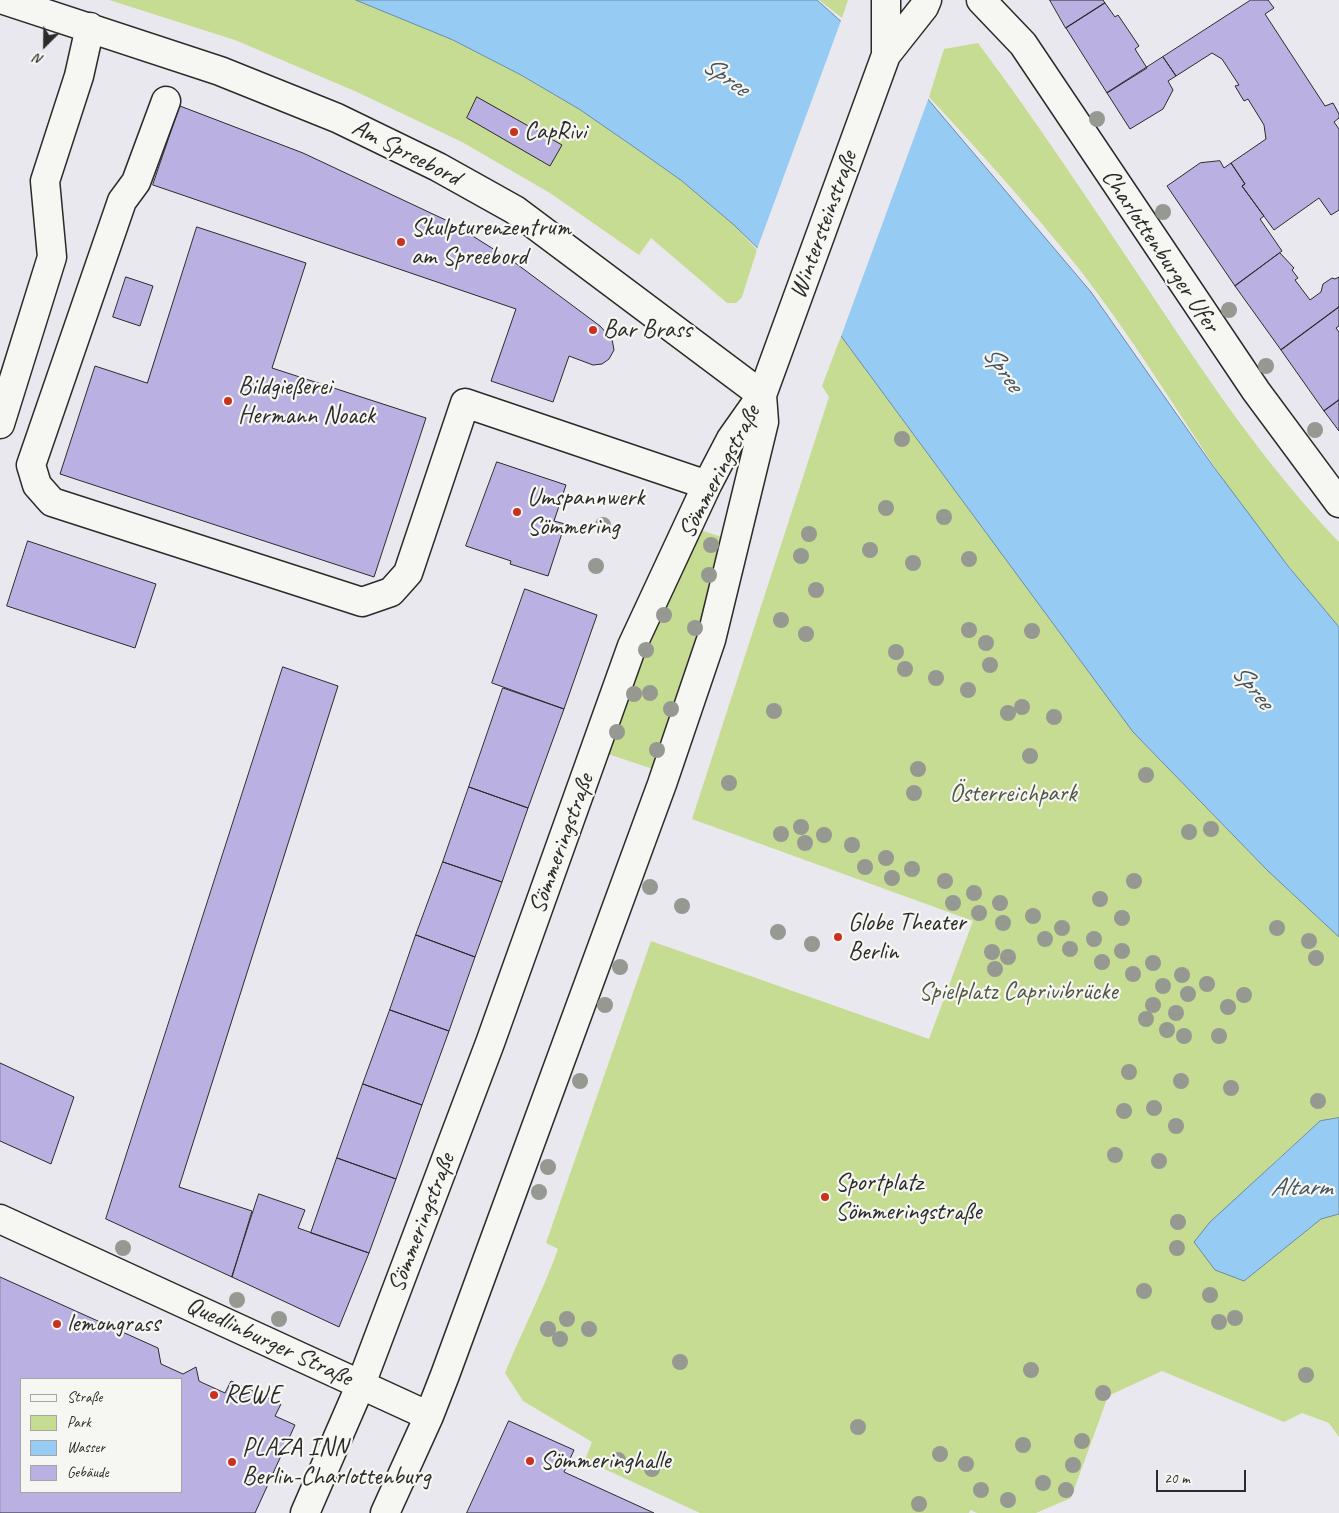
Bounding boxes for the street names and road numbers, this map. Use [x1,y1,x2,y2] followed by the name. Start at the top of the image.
[347,113,465,193] street label: Am Spreebord
[783,147,865,303] street label: Wintersteinstraße
[1094,164,1226,338] street label: Charlottenburger Ufer
[672,400,768,544] street label: Sömmeringstraße
[523,770,601,918] street label: Sömmeringstraße
[382,1149,462,1297] street label: Sömmeringstraße
[181,1290,357,1394] street label: Quedlinburger Straße

